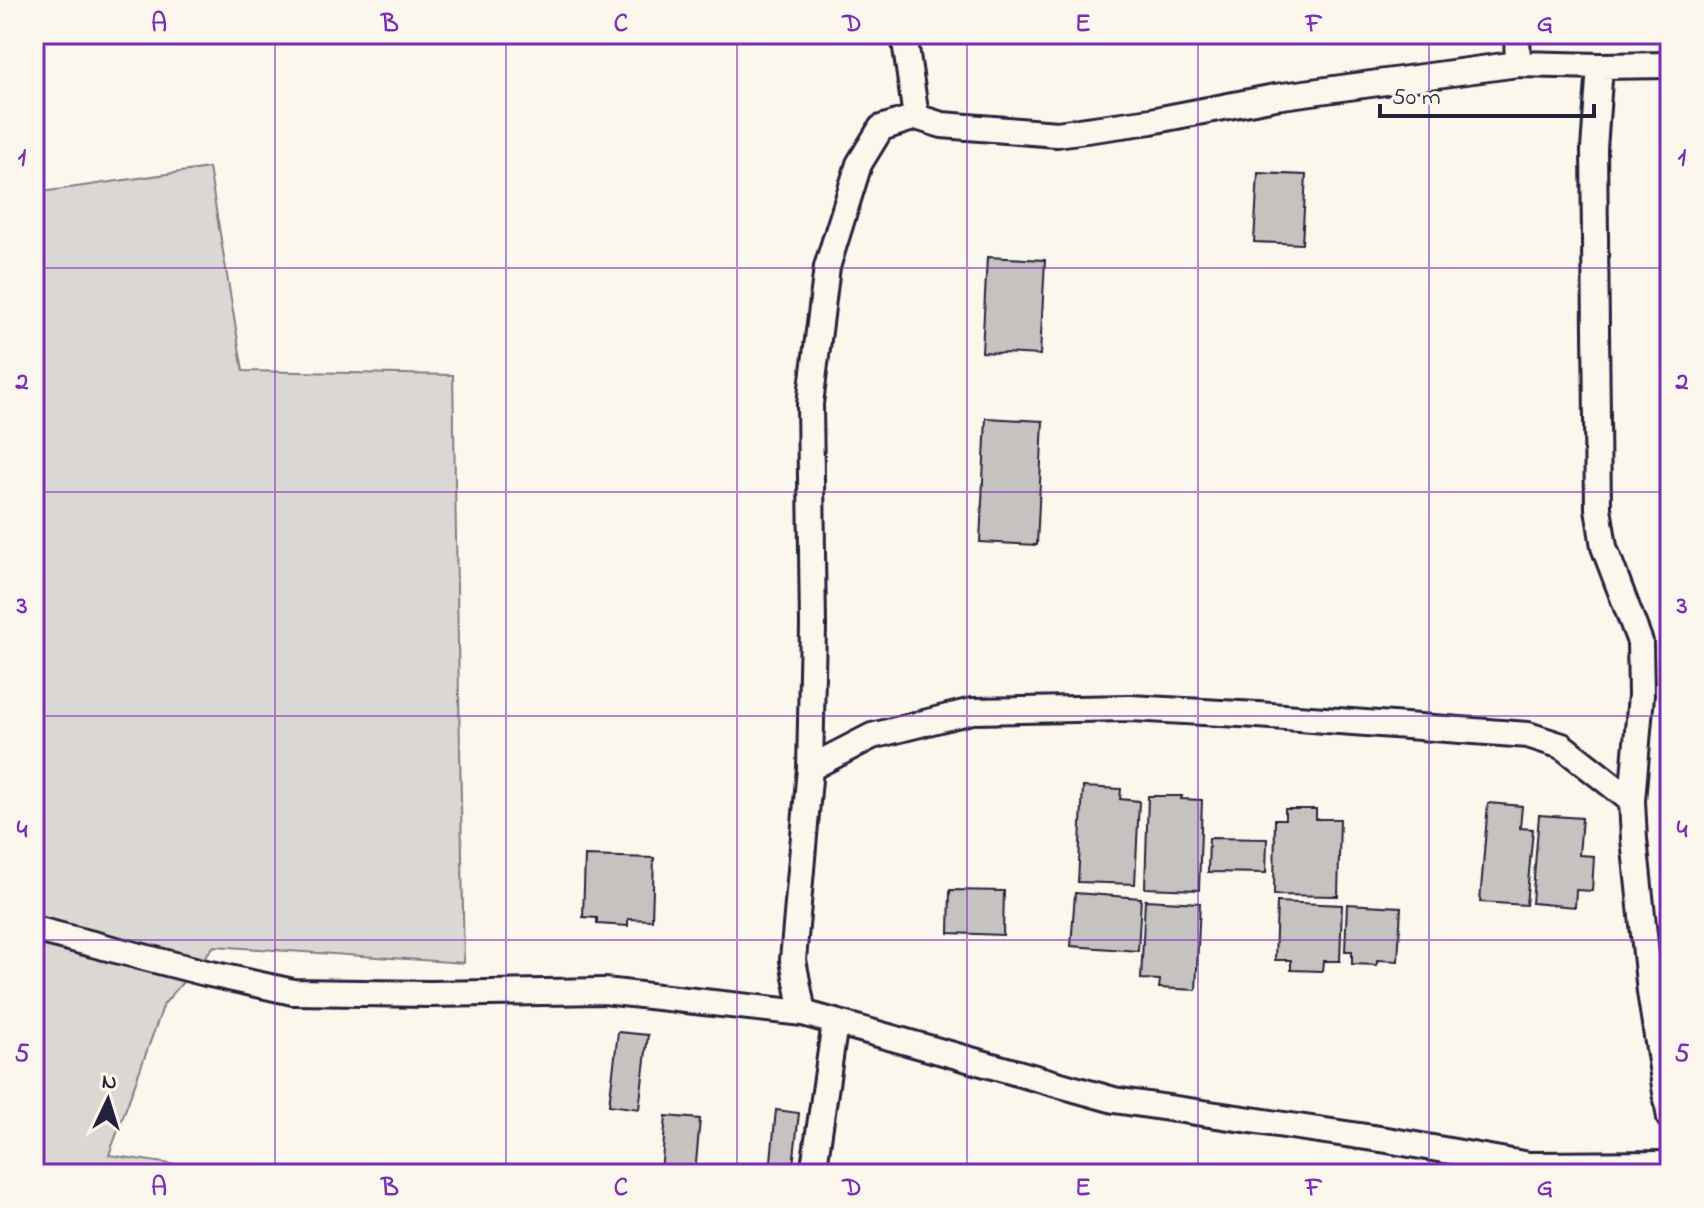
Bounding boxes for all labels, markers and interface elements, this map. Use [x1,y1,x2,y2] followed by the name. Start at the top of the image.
[151,6,167,44] text: A
[380,6,399,44] text: B
[614,6,628,44] text: C
[841,6,862,44] text: D
[1075,6,1091,44] text: E
[1304,6,1323,44] text: F
[1537,6,1553,44] text: G
[1380,68,1594,118] scale bar
[1392,81,1441,116] text: 50 m
[18,140,27,178] text: 1
[1678,140,1687,178] text: 1
[15,364,29,402] text: 2
[1675,364,1689,402] text: 2
[16,588,28,626] text: 3
[1676,588,1688,626] text: 3
[17,812,28,850] text: 4
[1677,812,1688,850] text: 4
[15,1036,30,1074] text: 5
[1675,1036,1690,1074] text: 5
[68,1060,148,1140] north arrow
[101,1067,118,1100] text: N
[151,1170,167,1208] text: A
[380,1170,399,1208] text: B
[614,1170,628,1208] text: C
[841,1170,862,1208] text: D
[1075,1170,1091,1208] text: E
[1304,1170,1323,1208] text: F
[1537,1170,1553,1208] text: G

